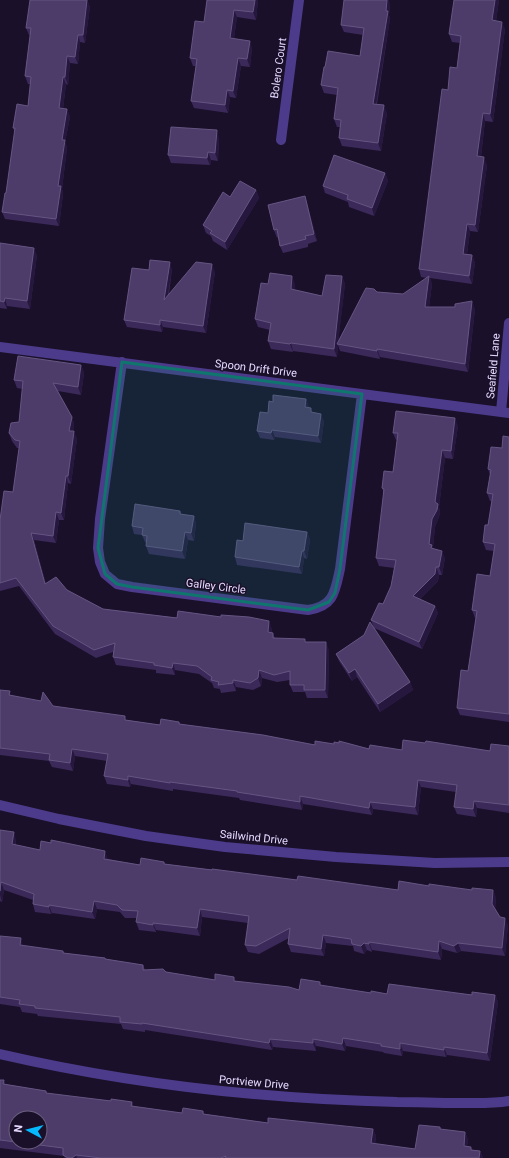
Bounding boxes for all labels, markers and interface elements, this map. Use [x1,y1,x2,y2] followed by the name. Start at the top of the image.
[268,36,289,99] street label: Bolero Court
[484,333,503,399] street label: Seafield Lane
[214,357,298,380] street label: Spoon Drift Drive
[185,576,247,597] street label: Galley Circle
[219,827,289,848] street label: Sailwind Drive
[218,1073,290,1092] street label: Portview Drive
[8,1110,48,1150] north arrow
[12,1124,26,1133] text: N

